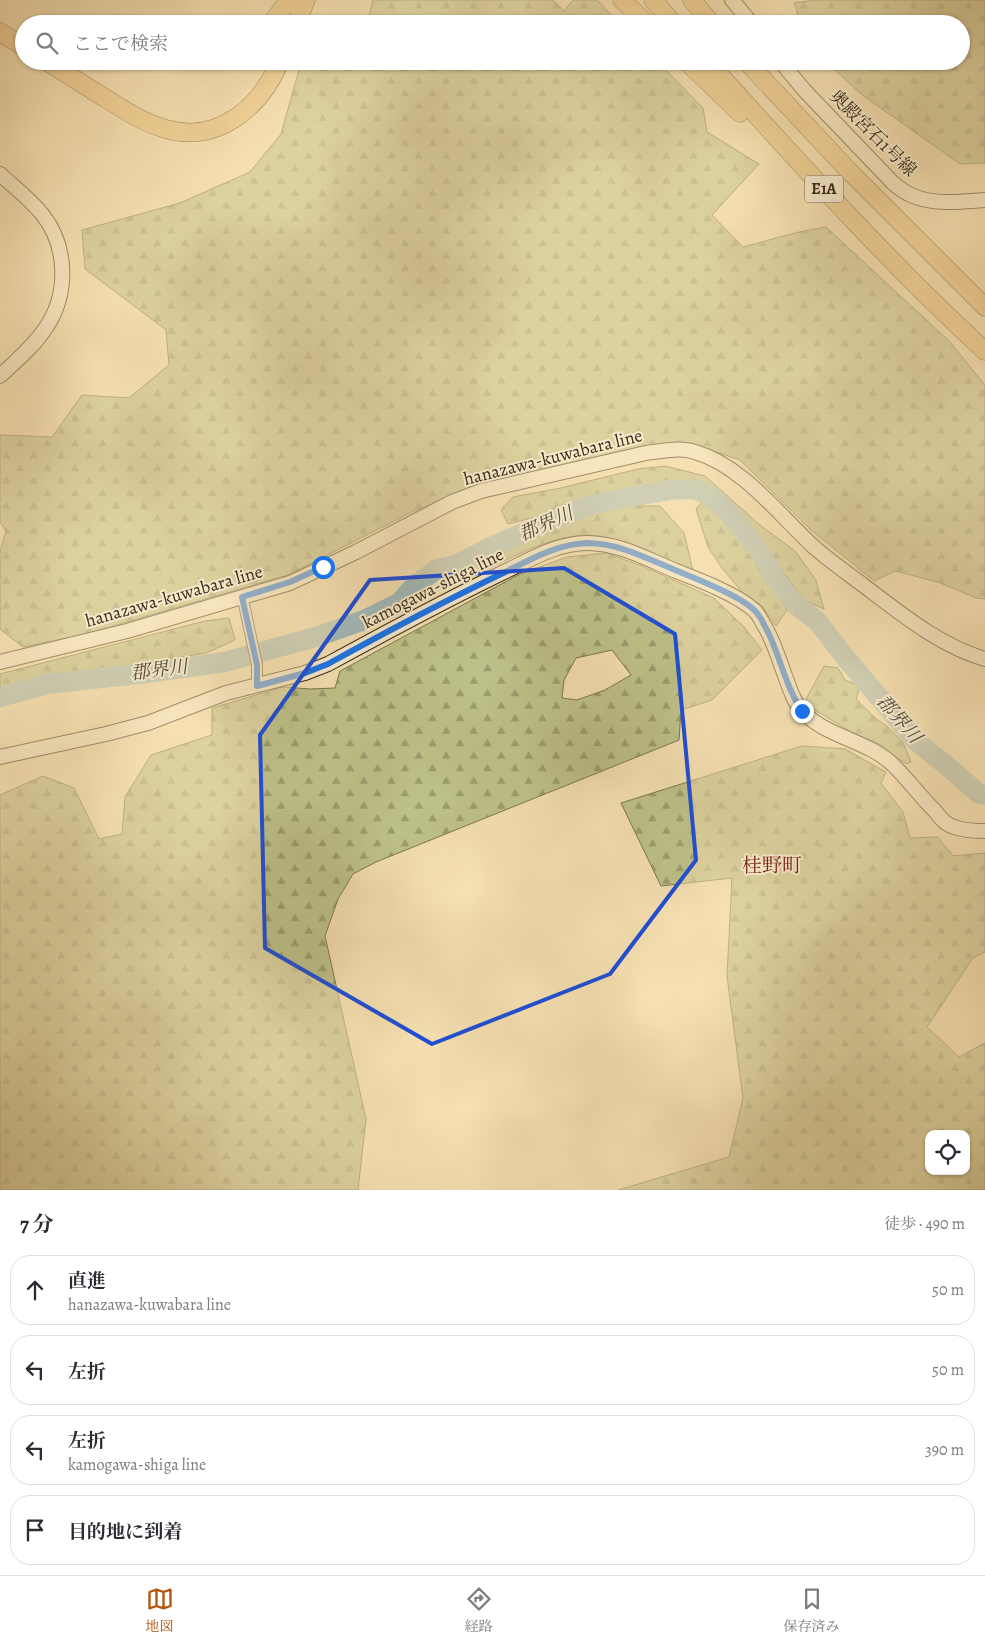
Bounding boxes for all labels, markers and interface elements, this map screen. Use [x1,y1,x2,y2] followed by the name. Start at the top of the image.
[15,15,970,70] search box
[33,29,61,57] icon: search
[73,31,168,57] text: ここで検索
[824,84,922,182] street label: 奥殿宮石1号線
[805,175,843,202] road number: E1A
[461,423,645,491] street label: hanazawa-kuwabara line
[515,500,579,547] water label: 郡界川
[358,542,508,634] street label: kamogawa-shiga line
[312,556,335,579] route start
[83,559,265,633] street label: hanazawa-kuwabara line
[129,653,191,686] water label: 郡界川
[870,689,929,751] water label: 郡界川
[791,700,814,723] route end
[742,852,802,879] district label: 桂野町
[925,1130,970,1175] map controls
[925,1130,970,1175] button: locate
[20,1210,54,1238] text: 7 分
[884,1213,965,1235] text: 徒歩 · 490 m
[68,1268,106,1294] text: 直進
[21,1276,49,1304] icon: ahead
[932,1279,964,1301] text: 50 m
[68,1294,231,1316] text: hanazawa-kuwabara line
[21,1356,49,1384] icon: left
[68,1359,106,1385] text: 左折
[932,1359,964,1381] text: 50 m
[68,1428,106,1454] text: 左折
[21,1436,49,1464] icon: left
[925,1439,964,1461] text: 390 m
[68,1454,206,1476] text: kamogawa-shiga line
[21,1516,49,1544] icon: arrive
[68,1519,182,1545] text: 目的地に到着
[146,1585,174,1636] tab: 地図
[465,1585,493,1636] tab: 経路
[784,1585,840,1636] tab: 保存済み

